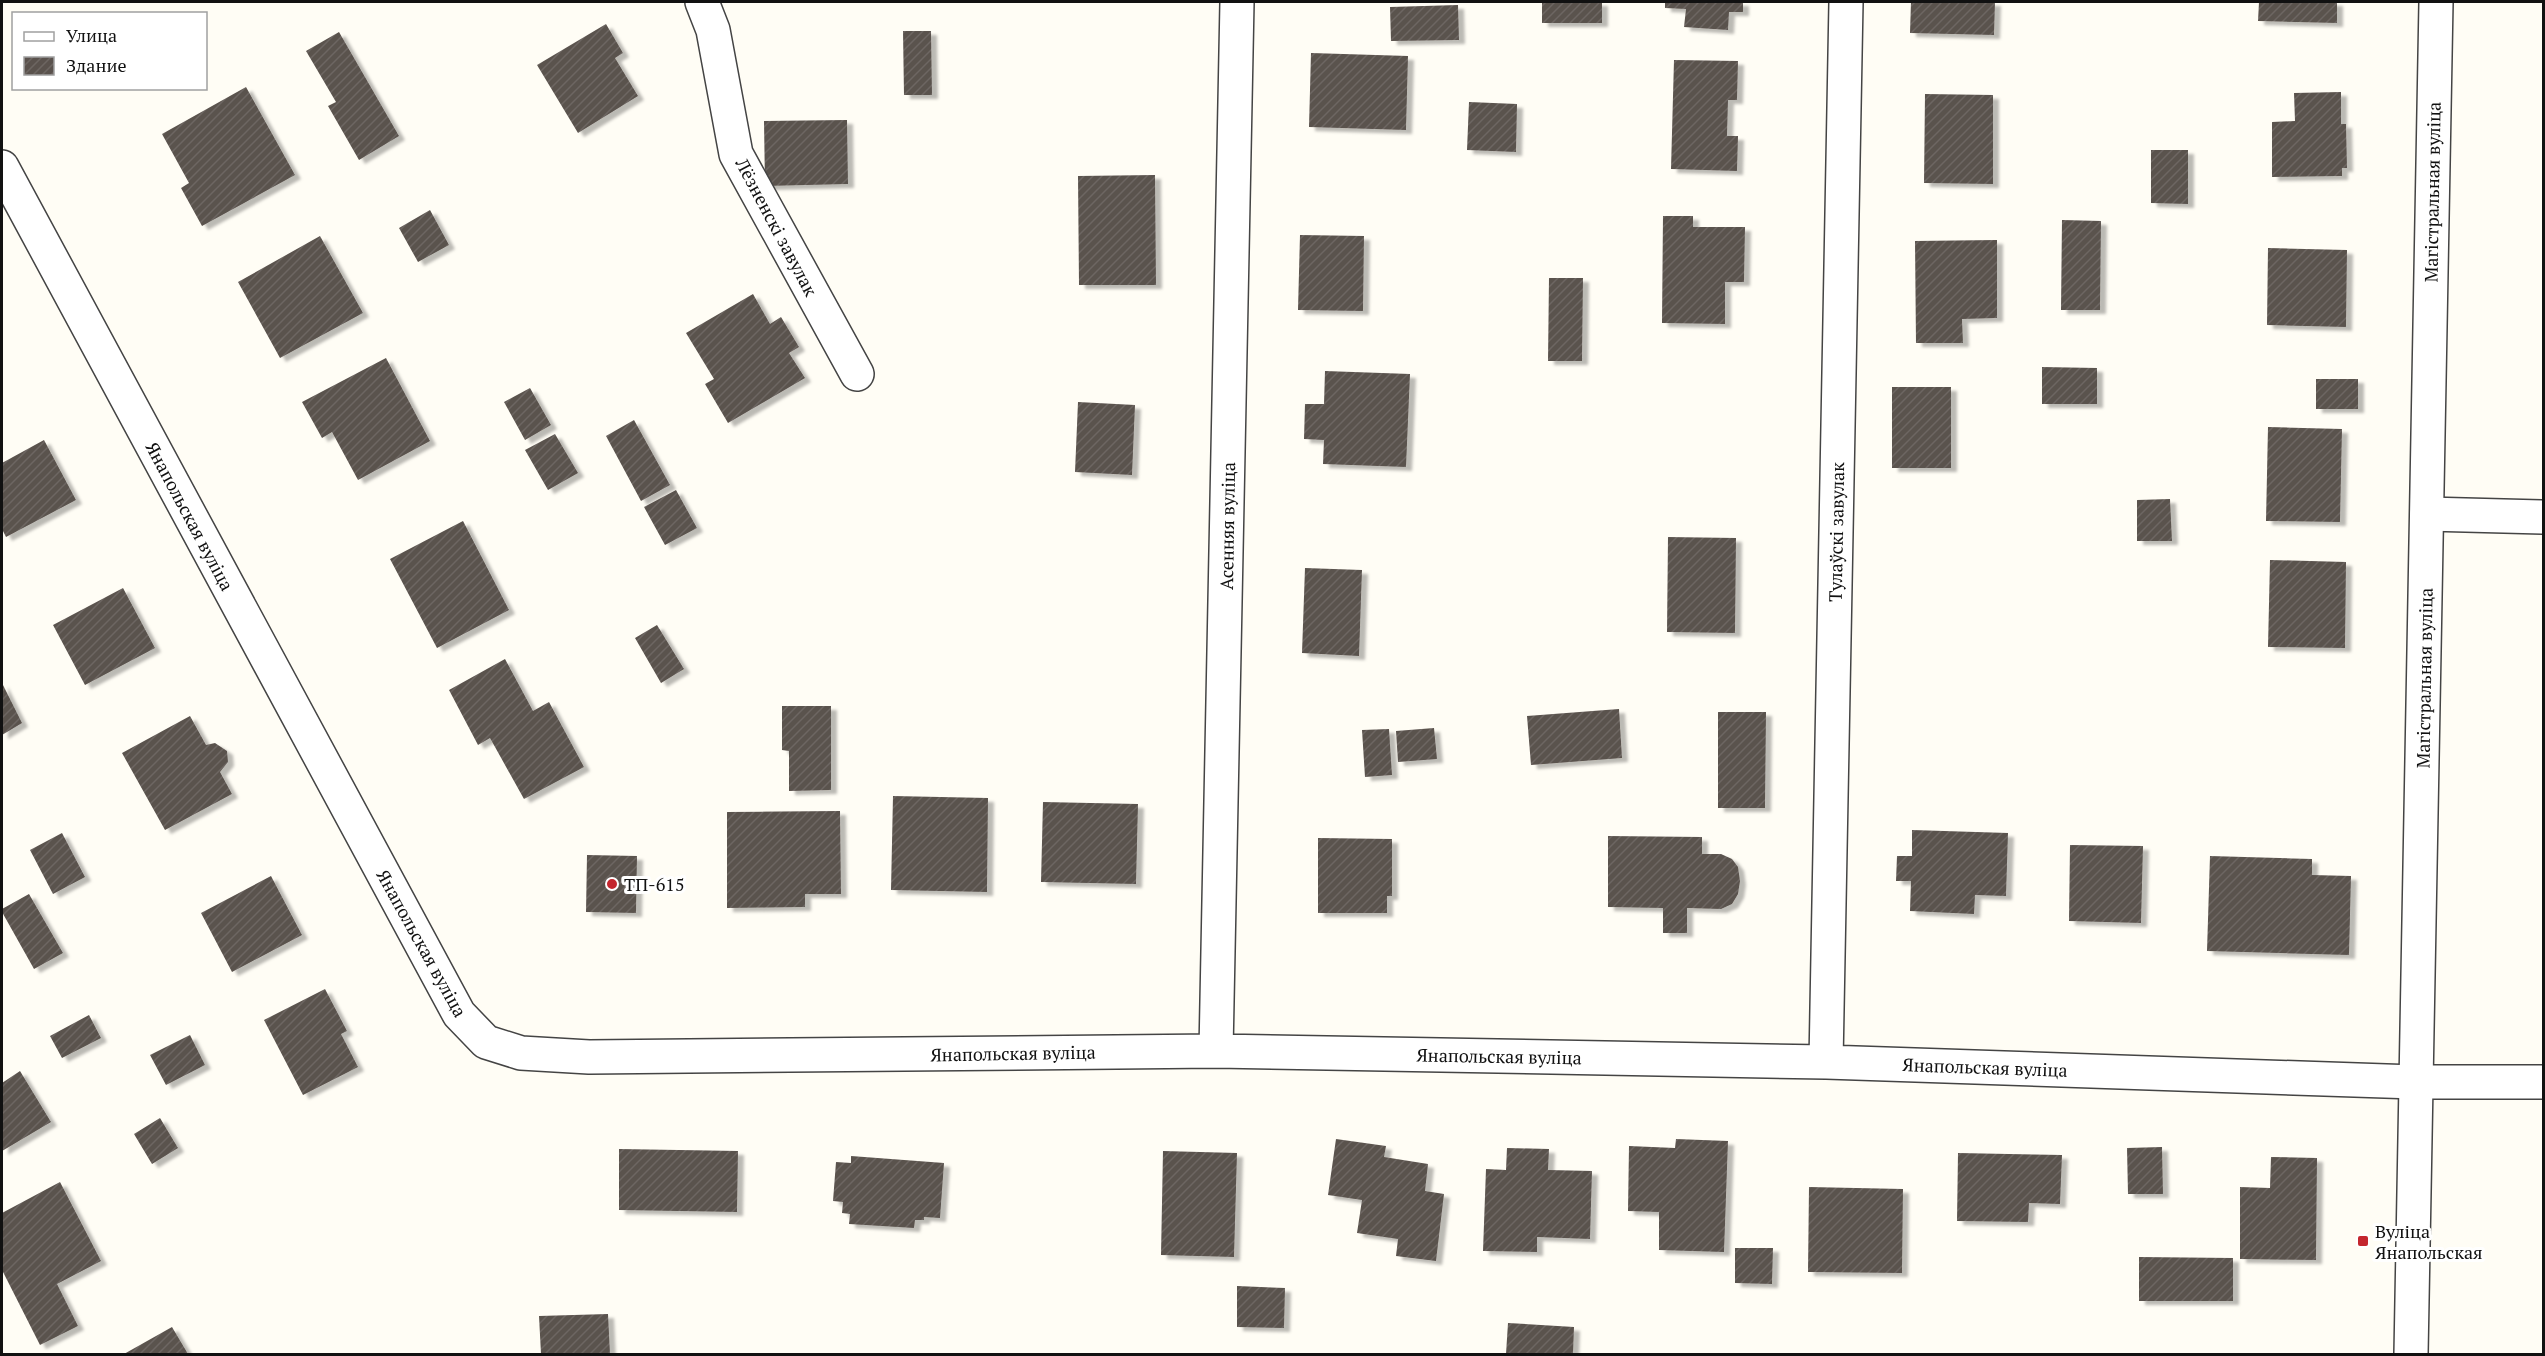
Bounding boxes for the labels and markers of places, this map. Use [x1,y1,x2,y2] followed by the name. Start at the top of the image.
[624,872,685,896] place label: ТП-615
[605,877,619,891] marker: ТП-615
[2375,1219,2483,1264] place label: Вуліца Янапольская
[2356,1234,2370,1248] marker: Вуліца Янапольская

